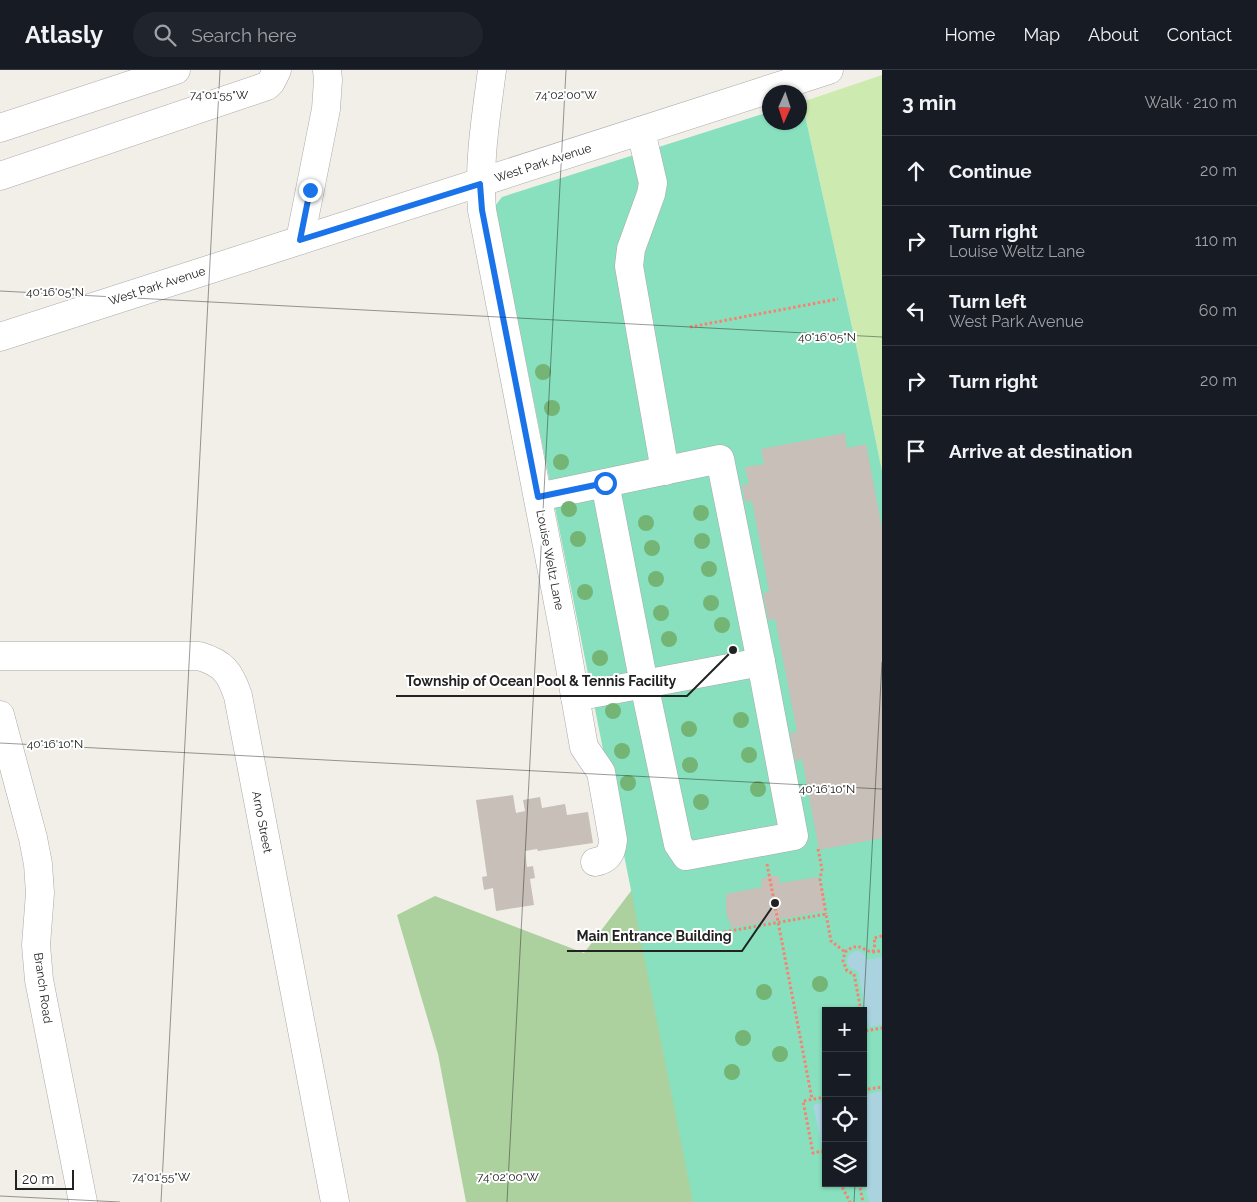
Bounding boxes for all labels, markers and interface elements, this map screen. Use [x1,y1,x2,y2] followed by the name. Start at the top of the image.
[133,12,483,57] search box
[25,20,103,49] text: Atlasly
[151,21,179,49] icon: search
[191,24,297,46] text: Search here
[944,24,995,45] text: Home
[1023,24,1060,45] text: Map
[1088,24,1139,45] text: About
[1167,24,1232,45] text: Contact
[762,85,807,130] north arrow
[190,88,249,102] text: 74°01'55"W
[535,88,597,102] text: 74°02'00"W
[902,90,956,115] text: 3 min
[1145,93,1237,112] text: Walk · 210 m
[493,141,593,185] street label: West Park Avenue
[902,157,930,185] icon: ahead
[949,160,1032,182] text: Continue
[1200,161,1237,180] text: 20 m
[299,179,322,202] route end
[949,220,1038,242] text: Turn right
[902,227,930,255] icon: right
[1195,231,1237,250] text: 110 m
[949,242,1085,261] text: Louise Weltz Lane
[107,264,207,308] street label: West Park Avenue
[26,285,84,299] text: 40°16'05"N
[949,290,1026,312] text: Turn left
[902,297,930,325] icon: left
[1199,301,1237,320] text: 60 m
[949,312,1084,331] text: West Park Avenue
[798,330,856,344] text: 40°16'05"N
[902,367,930,395] icon: right
[949,370,1038,392] text: Turn right
[1200,371,1237,390] text: 20 m
[902,437,930,465] icon: arrive
[949,440,1133,462] text: Arrive at destination
[594,472,617,495] route start
[533,509,567,611] street label: Louise Weltz Lane
[396,667,687,696] callout: Township of Ocean Pool & Tennis Facility
[406,673,677,689] text: Township of Ocean Pool & Tennis Facility
[27,737,83,751] text: 40°16'10"N
[799,782,855,796] text: 40°16'10"N
[249,790,275,854] street label: Arno Street
[567,922,742,951] callout: Main Entrance Building
[576,928,732,944] text: Main Entrance Building
[31,952,55,1024] street label: Branch Road
[822,1007,867,1187] map controls
[822,1007,867,1052] button: +
[822,1052,867,1097] button: −
[822,1097,867,1142] button: locate
[822,1142,867,1187] button: layers
[15,1167,74,1190] scale bar
[132,1170,191,1184] text: 74°01'55"W
[477,1170,539,1184] text: 74°02'00"W
[22,1171,54,1187] text: 20 m

